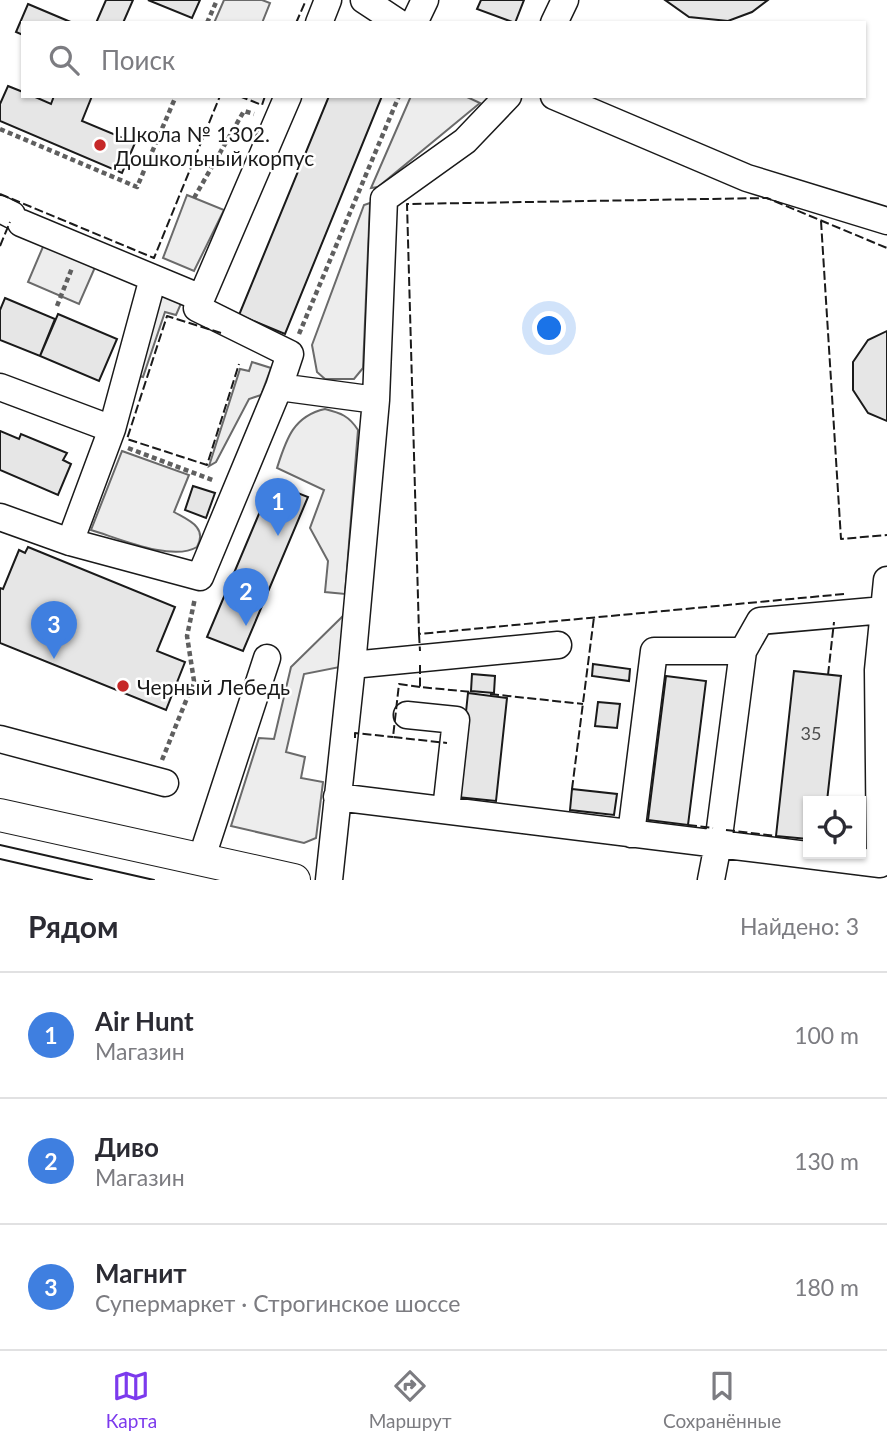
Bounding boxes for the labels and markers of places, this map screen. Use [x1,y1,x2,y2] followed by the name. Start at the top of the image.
[114,121,314,170] place label: Школа № 1302. Дошкольный корпус
[92,137,108,153] marker: Школа № 1302. Дошкольный корпус
[255,478,301,536] pin: 1
[223,568,269,626] pin: 2
[31,601,77,659] pin: 3
[137,674,290,699] place label: Черный Лебедь
[115,678,131,694] marker: Черный Лебедь

